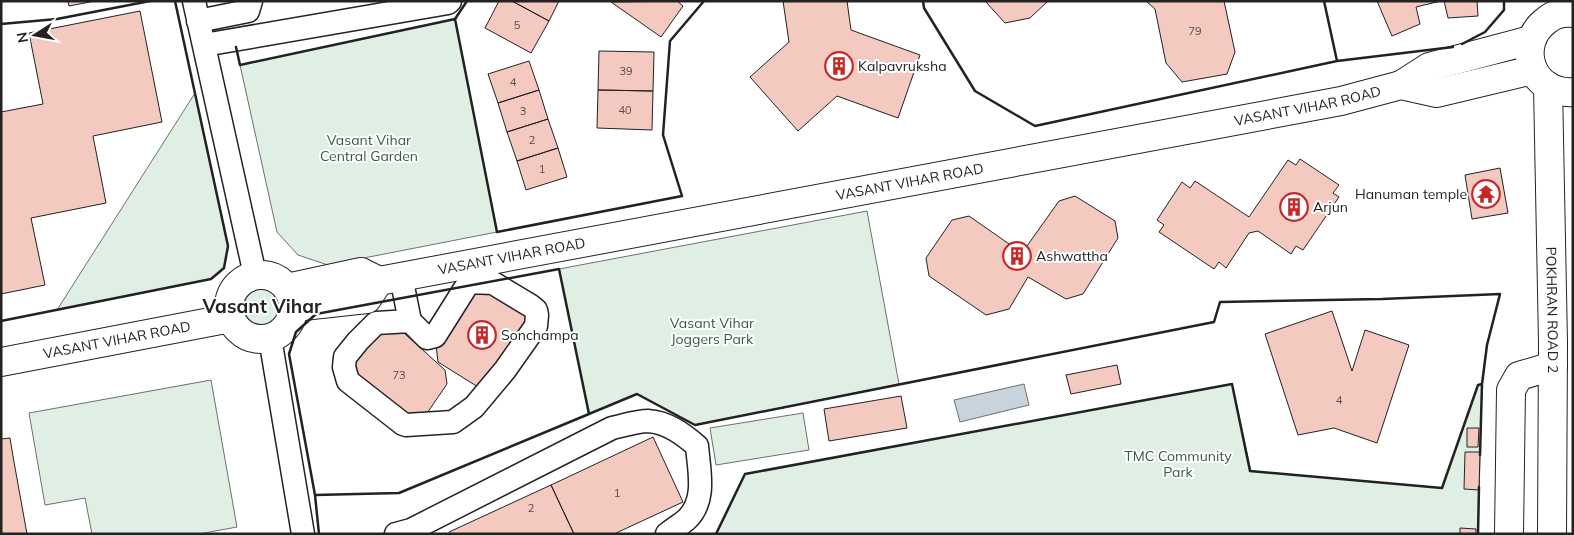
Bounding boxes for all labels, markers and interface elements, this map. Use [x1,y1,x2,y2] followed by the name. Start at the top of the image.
[10,10,60,60] north arrow
[514,18,521,32] house number: 5
[1188,24,1202,38] house number: 79
[12,31,32,44] text: N
[824,51,854,81] building icon: Kalpavruksha
[858,57,947,75] place label: Kalpavruksha
[619,64,633,78] house number: 39
[510,75,517,89] house number: 4
[1233,82,1383,130] street label: VASANT VIHAR ROAD
[618,103,632,117] house number: 40
[520,104,526,118] house number: 3
[320,131,418,165] park label: Vasant Vihar Central Garden
[529,133,536,147] house number: 2
[835,159,985,204] street label: VASANT VIHAR ROAD
[539,162,545,176] house number: 1
[1471,179,1501,209] temple icon: Hanuman temple
[1355,185,1467,203] place label: Hanuman temple
[1279,192,1309,222] building icon: Arjun
[1313,198,1348,216] place label: Arjun
[436,234,587,279] street label: VASANT VIHAR ROAD
[1002,241,1032,271] building icon: Ashwattha
[1036,247,1108,265] place label: Ashwattha
[1542,247,1562,373] street label: POKHRAN ROAD 2
[202,294,322,318] district label: Vasant Vihar
[670,314,755,348] park label: Vasant Vihar Joggers Park
[42,317,192,363] street label: VASANT VIHAR ROAD
[467,320,497,350] building icon: Sonchampa
[501,326,579,344] place label: Sonchampa
[392,368,406,382] house number: 73
[1336,393,1343,407] house number: 4
[1124,447,1232,481] park label: TMC Community Park
[614,486,620,500] house number: 1
[528,501,535,515] house number: 2

